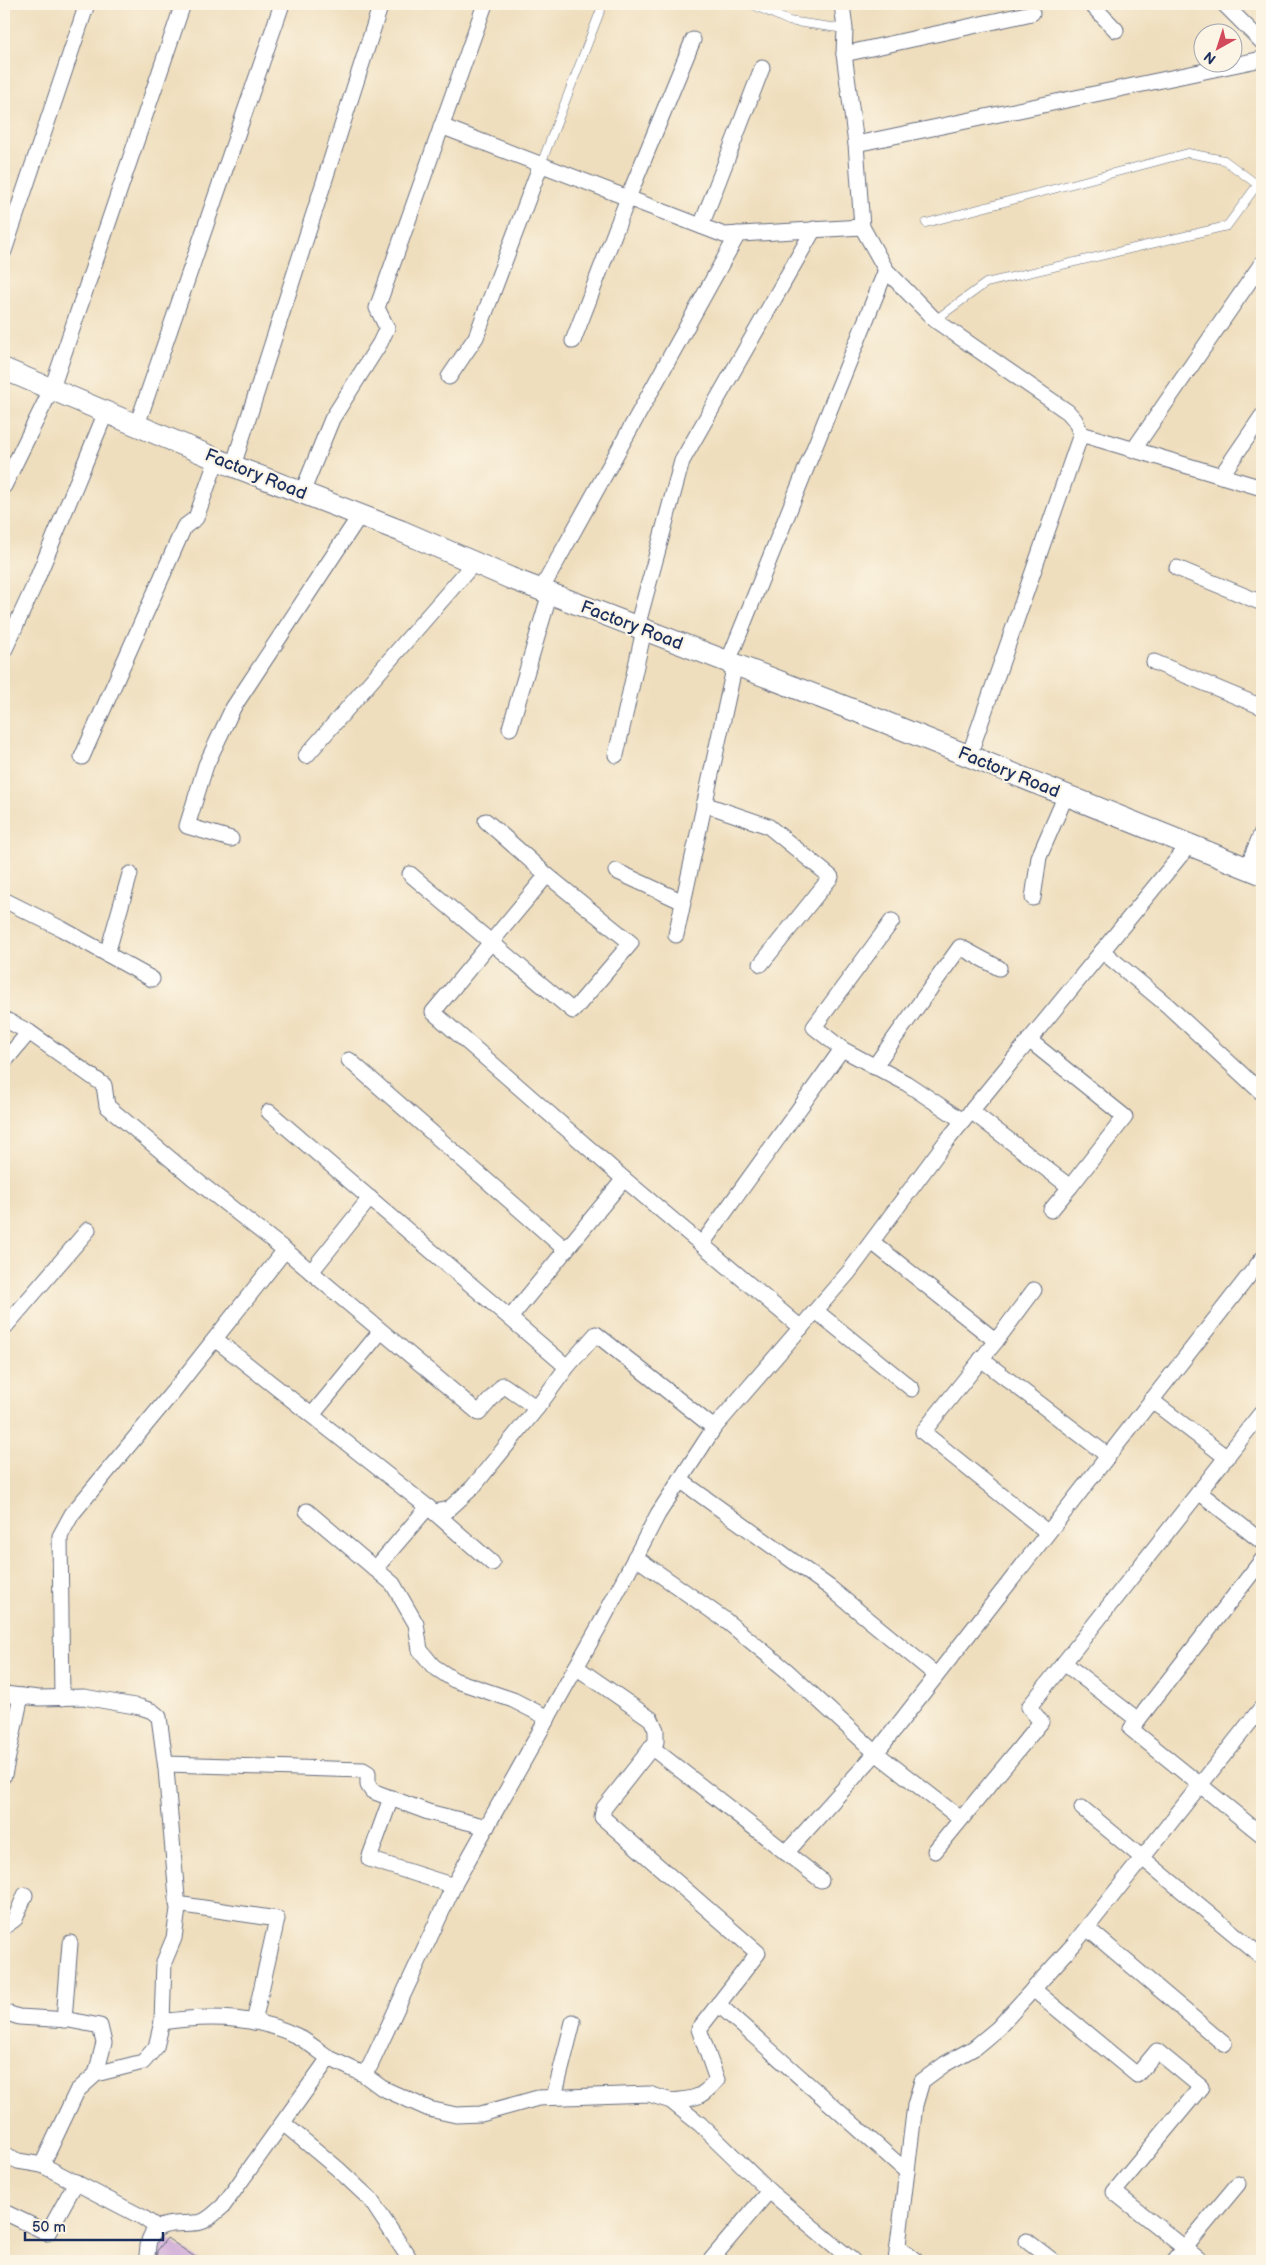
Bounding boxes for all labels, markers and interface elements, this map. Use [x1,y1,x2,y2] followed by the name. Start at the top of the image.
[1194,22,1244,72] north arrow
[1201,48,1220,68] text: N
[202,445,310,504] street label: Factory Road
[578,596,686,655] street label: Factory Road
[955,743,1063,802] street label: Factory Road
[25,2210,162,2242] scale bar
[32,2218,66,2237] text: 50 m

